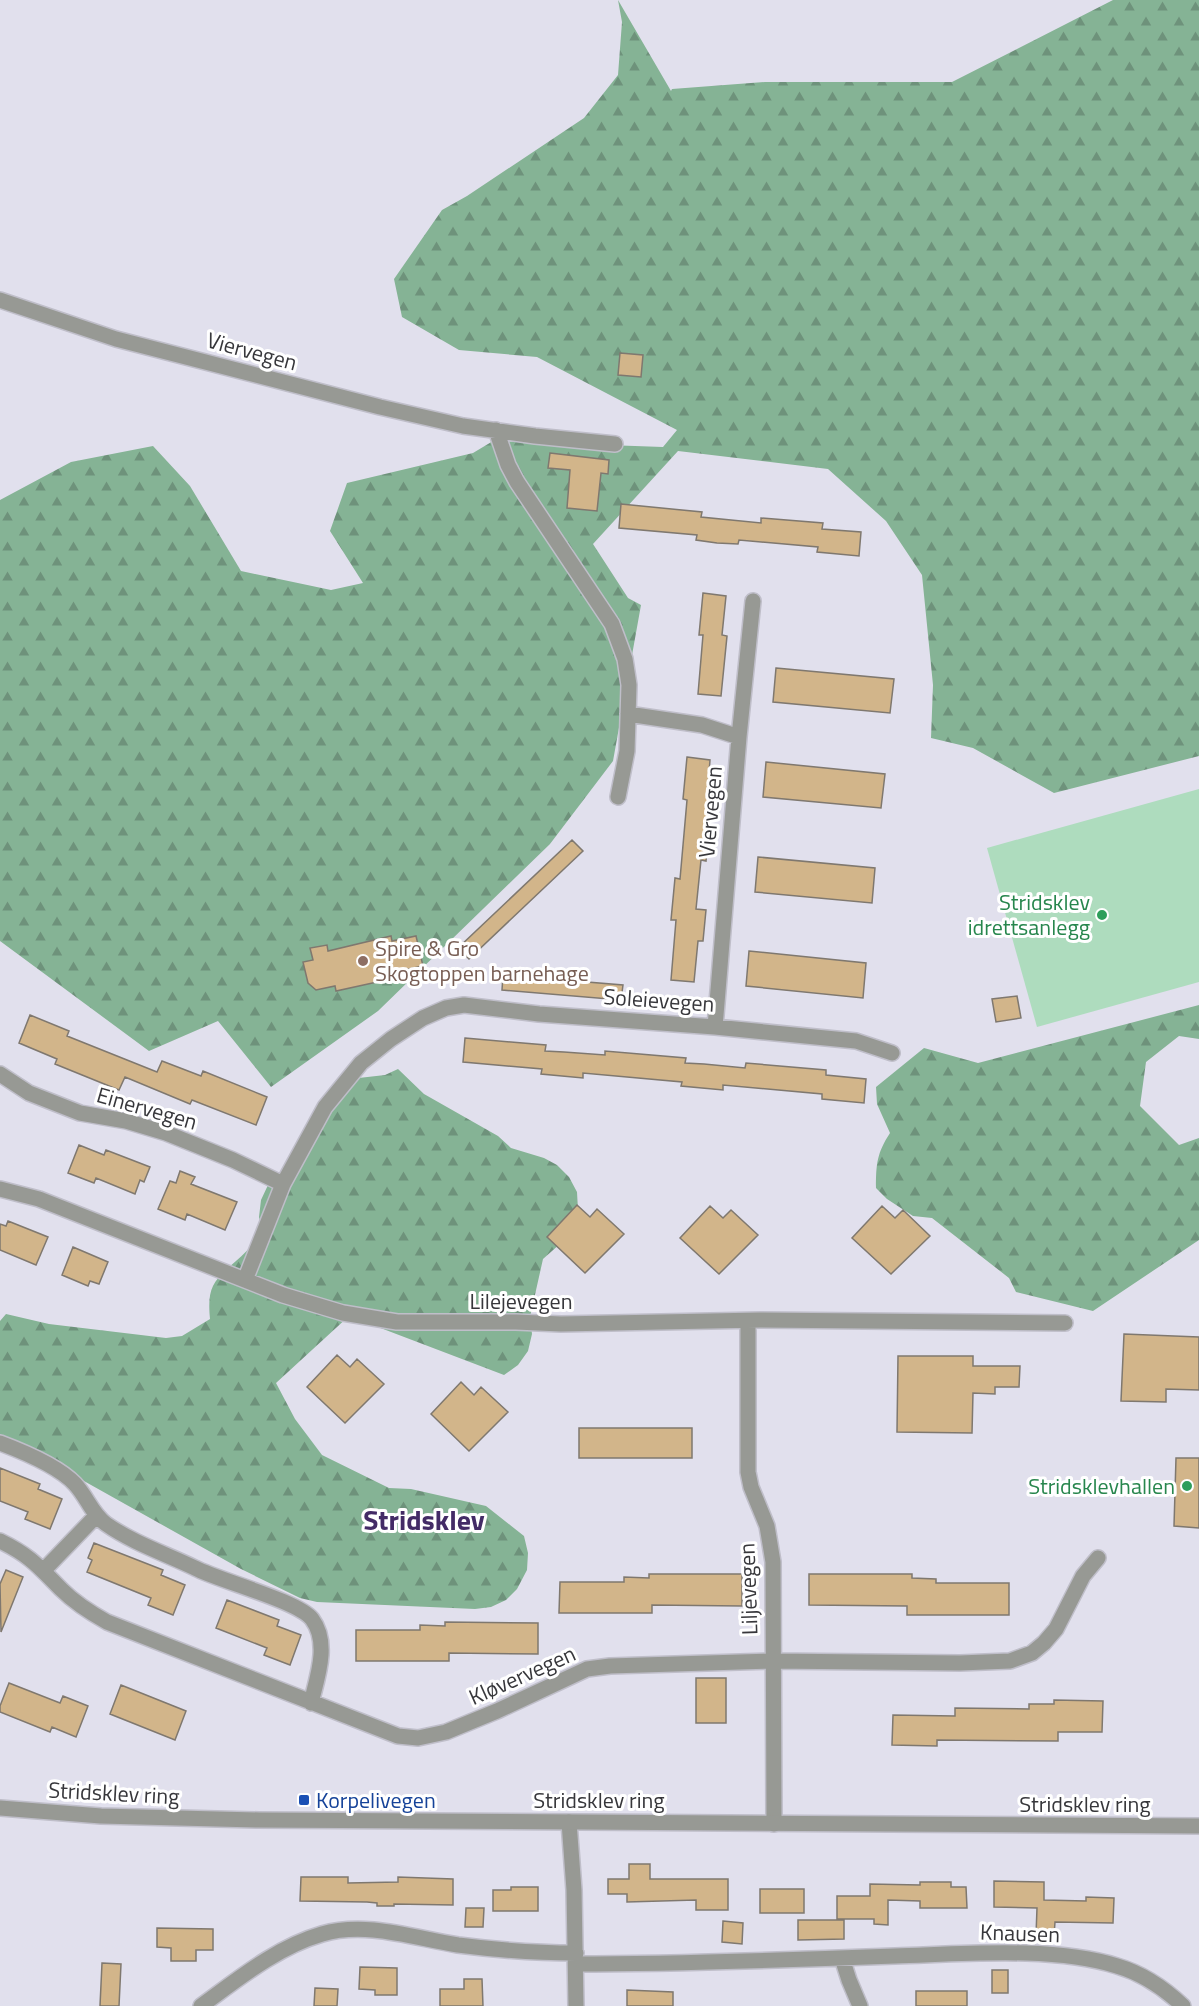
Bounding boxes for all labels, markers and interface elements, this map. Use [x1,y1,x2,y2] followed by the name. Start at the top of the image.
[203,323,301,379] street label: Viervegen
[689,765,731,859] street label: Viervegen
[968,885,1090,944] place label: Stridsklev idrettsanlegg
[1095,908,1109,922] marker: Stridsklev idrettsanlegg
[375,931,589,990] place label: Spire & Gro Skogtoppen barnehage
[356,954,370,968] marker: Spire & Gro Skogtoppen barnehage
[602,979,716,1021] street label: Soleievegen
[93,1077,201,1139] street label: Einervegen
[469,1284,573,1318] street label: Lilejevegen
[1028,1469,1175,1503] place label: Stridsklevhallen
[1180,1479,1194,1493] marker: Stridsklevhallen
[363,1498,485,1541] district label: Stridsklev
[729,1542,767,1636] street label: Liljevegen
[463,1636,581,1714] street label: Kløvervegen
[48,1773,180,1813] street label: Stridsklev ring
[316,1783,436,1817] place label: Korpelivegen
[533,1783,665,1817] street label: Stridsklev ring
[1019,1787,1151,1821] street label: Stridsklev ring
[297,1793,311,1807] marker: Korpelivegen
[979,1915,1061,1951] street label: Knausen

